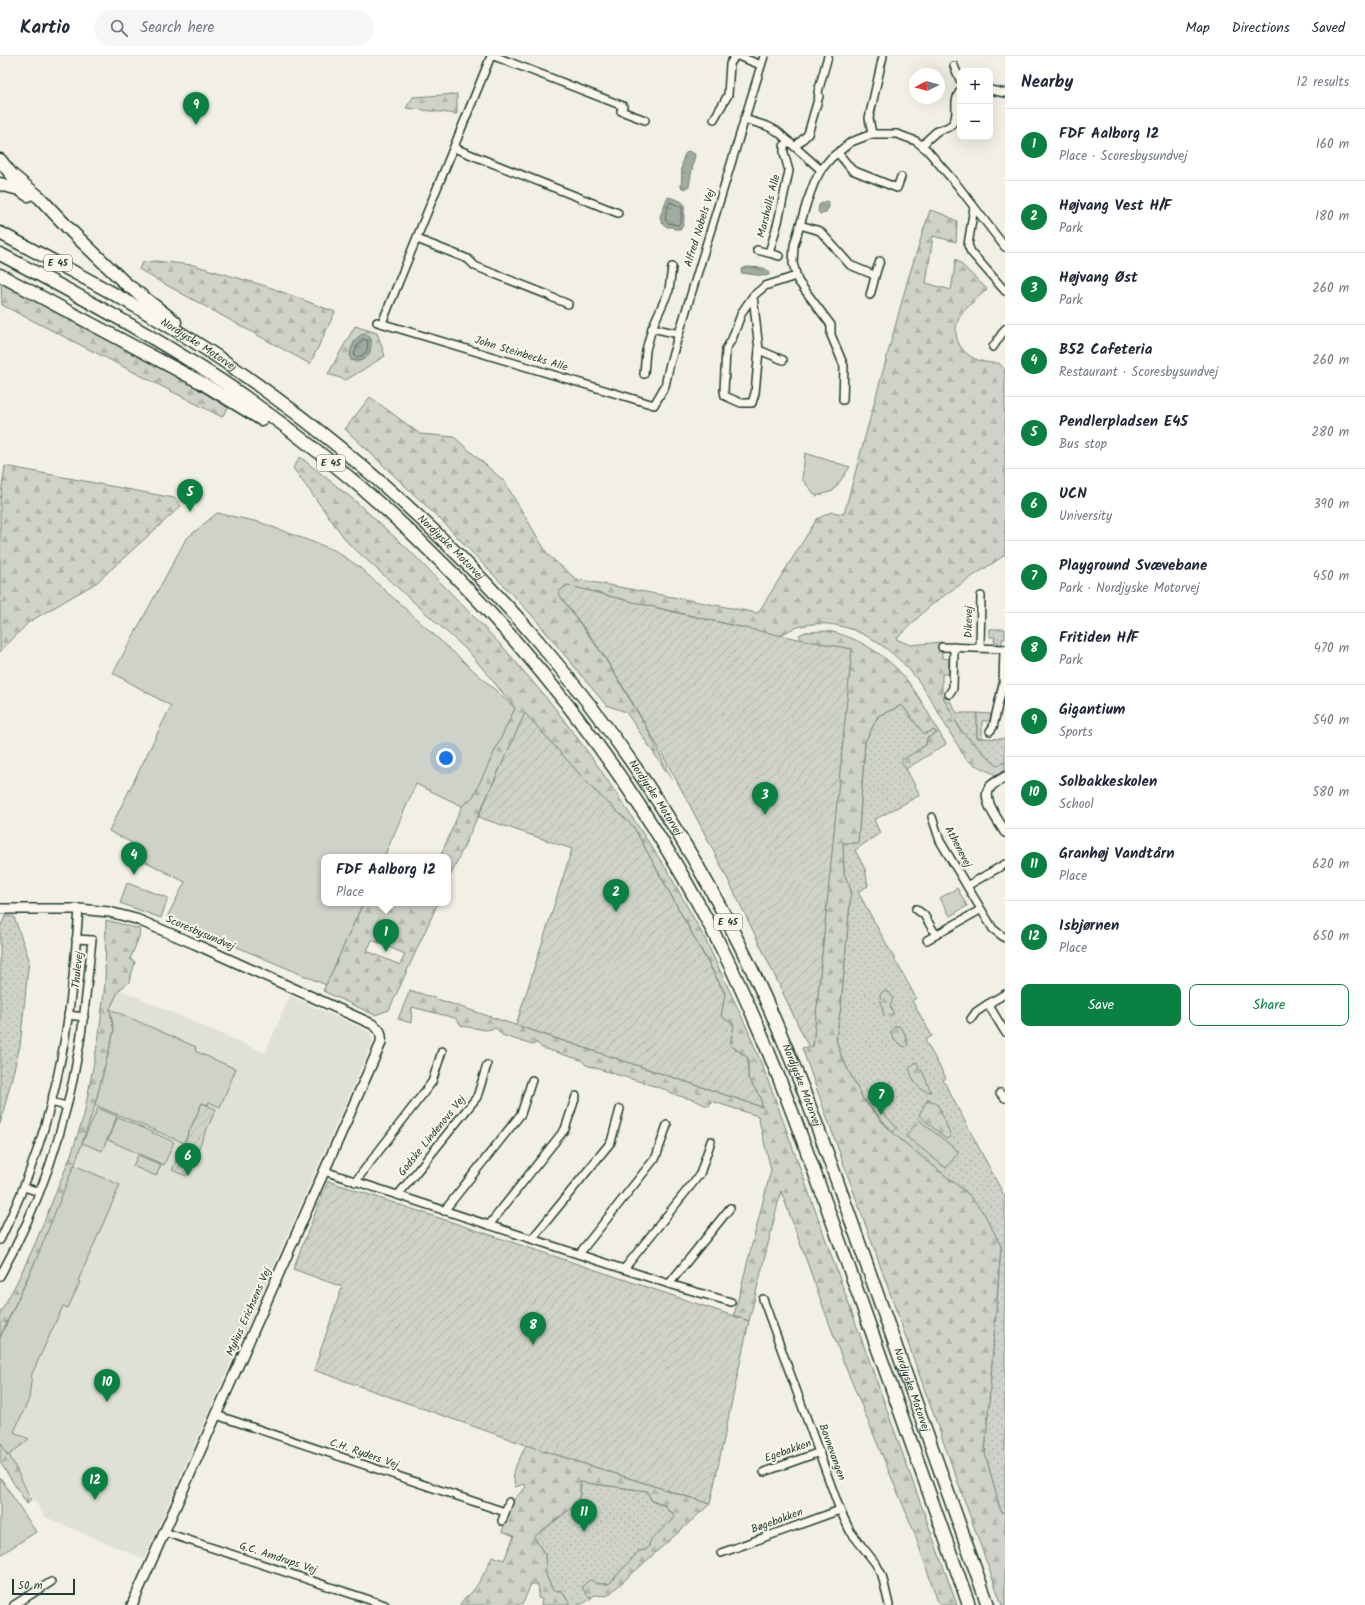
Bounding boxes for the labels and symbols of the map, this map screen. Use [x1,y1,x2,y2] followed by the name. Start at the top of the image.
[909,68,945,104] north arrow
[183,92,209,125] pin: 9
[752,172,786,240] street label: Marshalls Alle
[680,186,721,269] street label: Alfred Nobels Vej
[44,255,72,271] road number: E 45
[157,314,241,377] street label: Nordjyske Motorvej
[472,331,570,377] street label: John Steinbecks Alle
[317,455,345,471] road number: E 45
[177,479,203,512] pin: 5
[413,510,489,586] street label: Nordjyske Motorvej
[960,605,978,638] street label: Dikevej
[436,748,456,768] your location
[624,756,687,841] street label: Nordjyske Motorvej
[752,782,778,815] pin: 3
[939,823,977,872] street label: Athenevej
[121,842,147,875] pin: 4
[603,879,629,912] pin: 2
[163,910,239,956] street label: Scoresbysundvej
[714,914,742,930] road number: E 45
[373,919,399,952] pin: 1
[67,949,89,989] street label: Thulevej
[777,1041,826,1130] street label: Nordjyske Motorvej
[868,1082,894,1115] pin: 7
[394,1091,471,1180] street label: Godske Lindenovs Vej
[175,1143,201,1176] pin: 6
[221,1264,277,1359] street label: Mylius Erichsens Vej
[520,1312,546,1345] pin: 8
[888,1346,935,1435] street label: Nordjyske Motorvej
[94,1369,120,1402] pin: 10
[813,1421,851,1483] street label: Bavnevangen
[327,1434,402,1475] street label: C.H. Ryders Vej
[762,1435,814,1467] street label: Egebakken
[82,1467,108,1500] pin: 12
[571,1499,597,1532] pin: 11
[748,1503,806,1539] street label: Bøgebakken
[237,1537,320,1579] street label: G.C. Amdrups Vej
[12,1577,75,1596] scale bar

